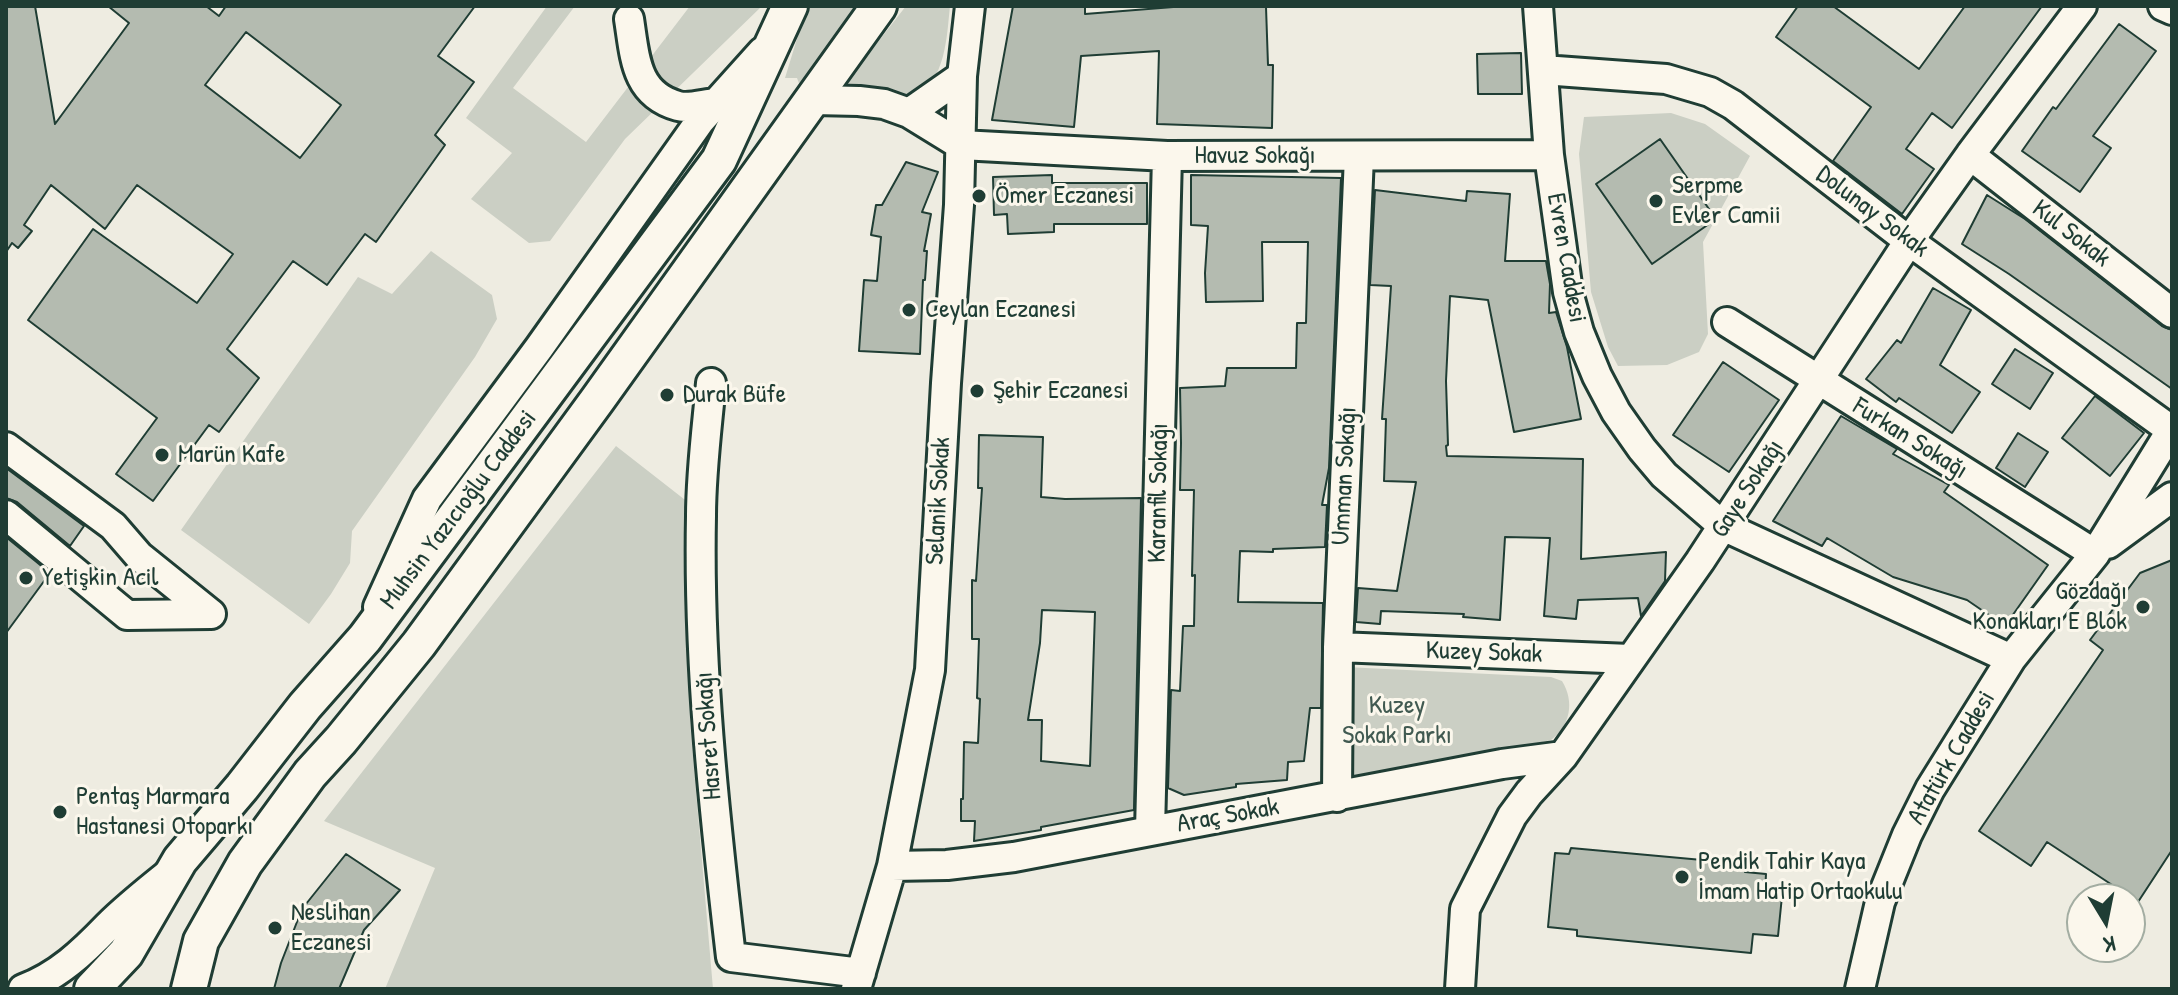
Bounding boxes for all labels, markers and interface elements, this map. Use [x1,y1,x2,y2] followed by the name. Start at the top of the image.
[1194,140,1316,172] street label: Havuz Sokağı
[1809,159,1935,265] street label: Dolunay Sokak
[1672,170,1781,232] place label: Serpme Evler Camii
[995,180,1134,212] place label: Ömer Eczanesi
[970,187,988,205] marker: Ömer Eczanesi
[1539,191,1593,325] street label: Evren Caddesi
[1647,192,1665,210] marker: Serpme Evler Camii
[2026,194,2116,274] street label: Kul Sokak
[925,294,1076,326] place label: Ceylan Eczanesi
[900,301,918,319] marker: Ceylan Eczanesi
[993,375,1129,407] place label: Şehir Eczanesi
[683,379,786,411] place label: Durak Büfe
[968,382,986,400] marker: Şehir Eczanesi
[658,386,676,404] marker: Durak Büfe
[1847,391,1973,487] street label: Furkan Sokağı
[374,404,544,616] street label: Muhsin Yazıcıoğlu Caddesi
[1326,406,1364,546] street label: Umman Sokağı
[1142,423,1176,563] street label: Karanfil Sokağı
[1705,434,1791,544] street label: Gaye Sokağı
[920,436,958,566] street label: Selanik Sokak
[178,439,285,471] place label: Marün Kafe
[153,446,171,464] marker: Marün Kafe
[42,562,158,594] place label: Yetişkin Acil
[17,569,35,587] marker: Yetişkin Acil
[1972,576,2127,638] place label: Gözdağı Konakları E Blok
[2134,598,2152,616] marker: Gözdağı Konakları E Blok
[1425,635,1543,671] street label: Kuzey Sokak
[689,671,729,801] street label: Hasret Sokağı
[1901,686,2003,830] street label: Atatürk Caddesi
[1342,690,1452,752] park label: Kuzey Sokak Parkı
[76,781,253,842] place label: Pentaş Marmara Hastanesi Otoparkı
[1175,792,1281,840] street label: Araç Sokak
[51,803,69,821] marker: Pentaş Marmara Hastanesi Otoparkı
[1698,846,1902,908] place label: Pendik Tahir Kaya İmam Hatip Ortaokulu
[1673,868,1691,886] marker: Pendik Tahir Kaya İmam Hatip Ortaokulu
[2066,883,2146,963] north arrow
[291,897,372,958] place label: Neslihan Eczanesi
[266,919,284,937] marker: Neslihan Eczanesi
[2102,929,2118,960] text: K

